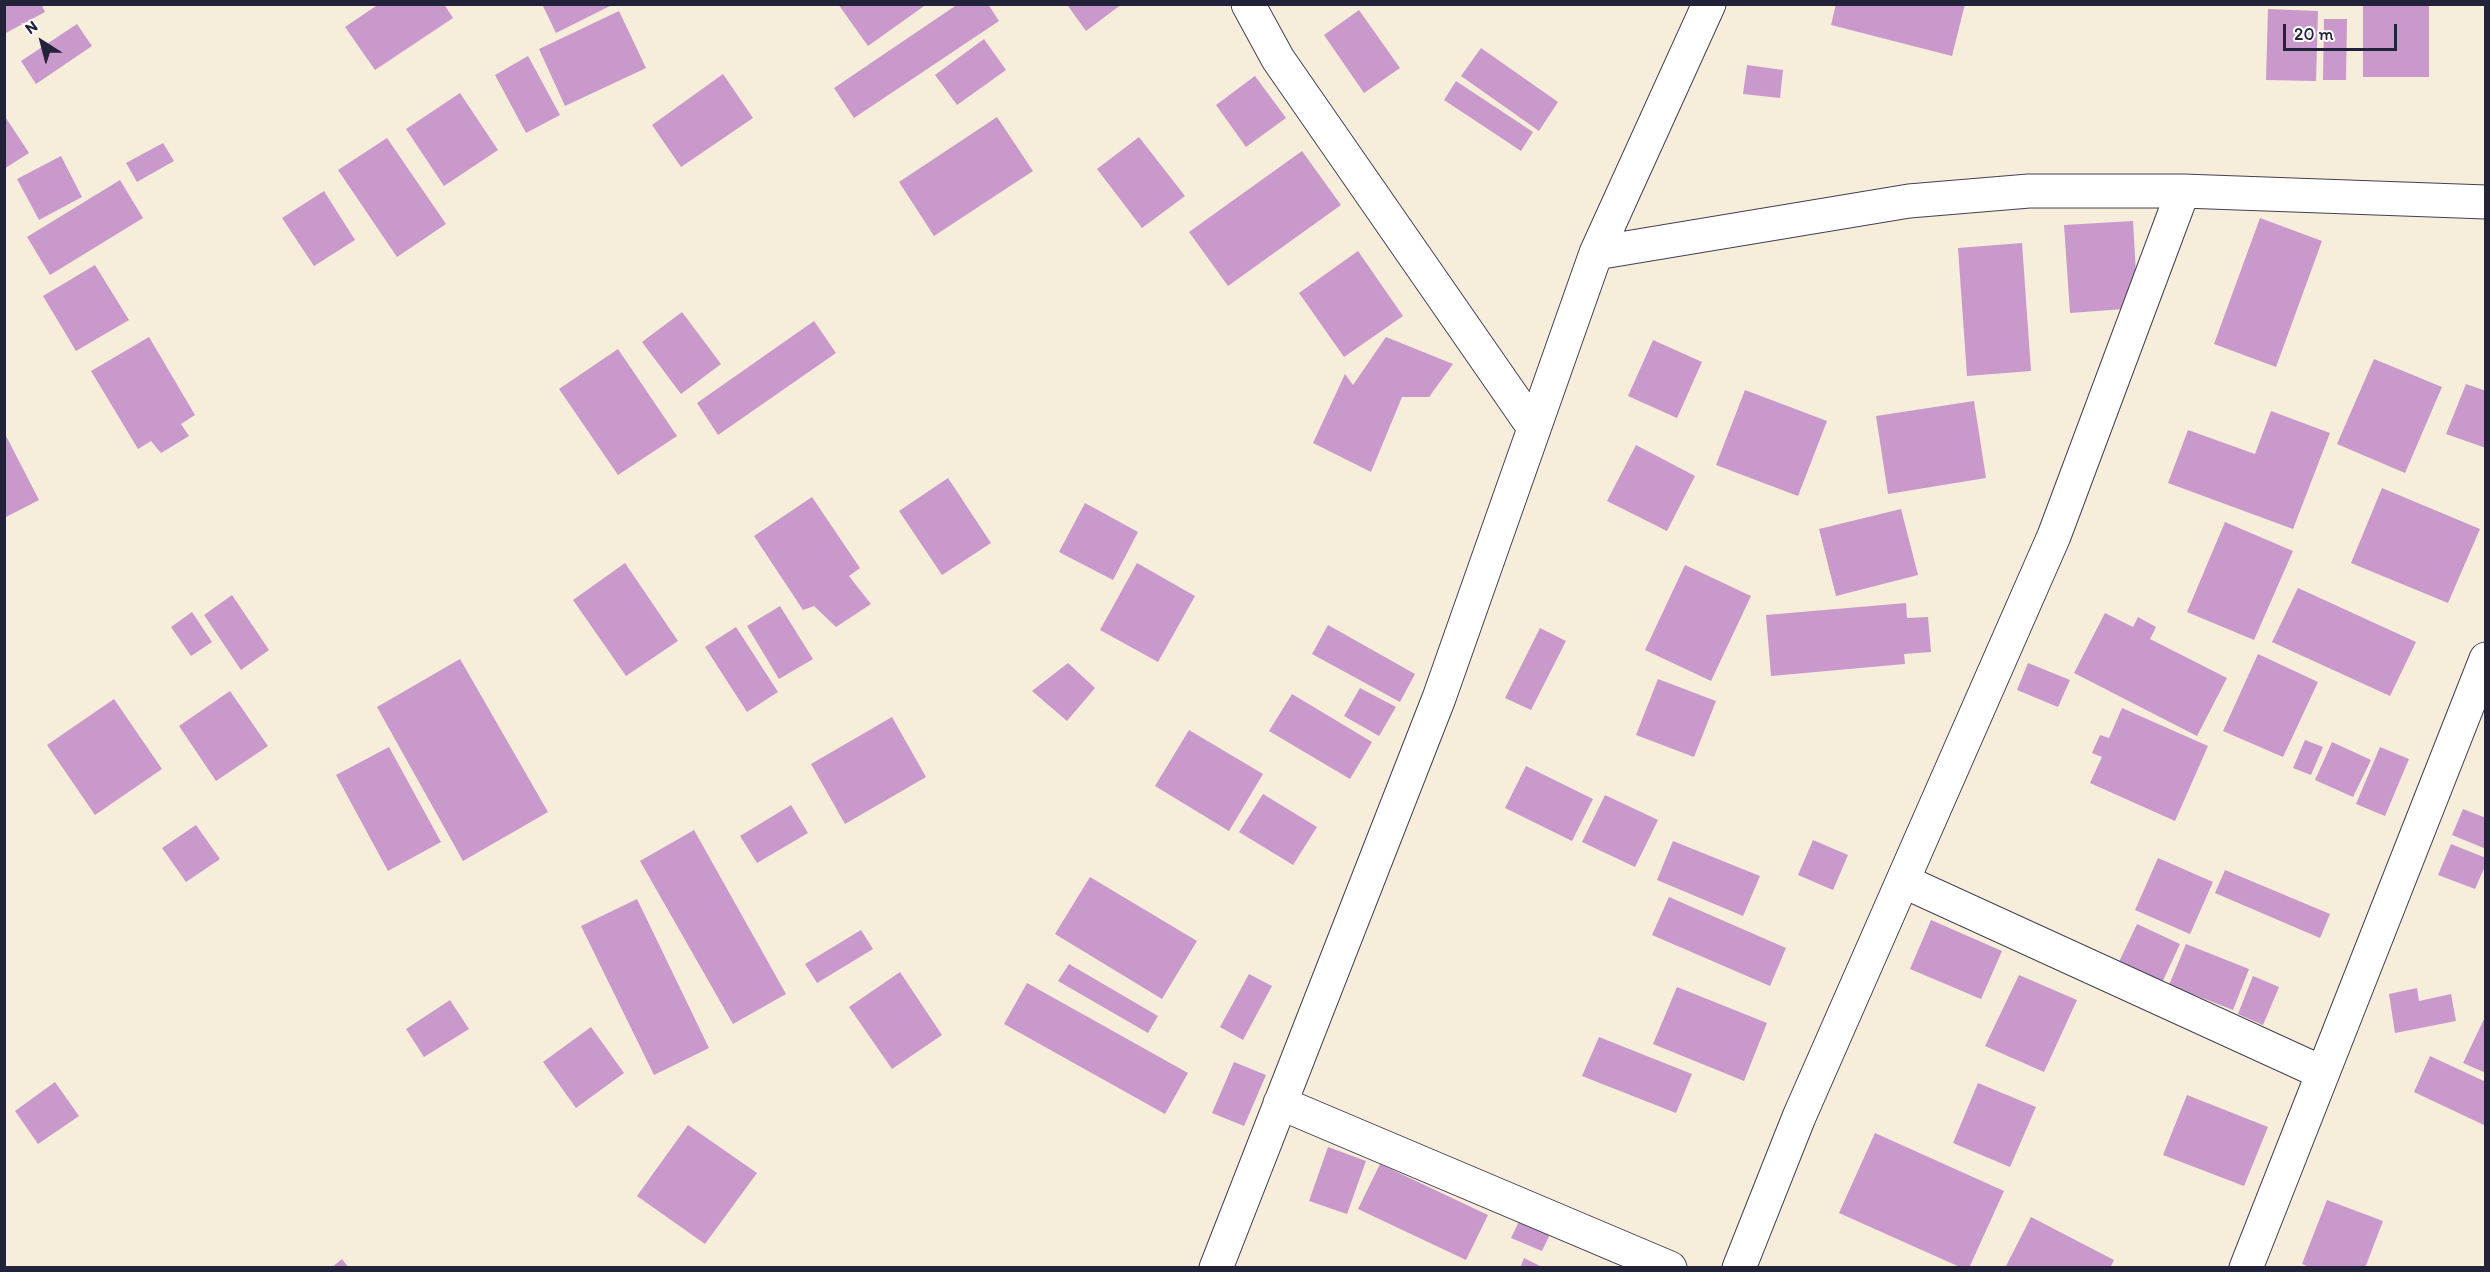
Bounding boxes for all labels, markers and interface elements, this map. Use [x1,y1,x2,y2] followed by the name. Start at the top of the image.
[12,12,72,72] north arrow
[2286,12,2400,50] scale bar
[21,16,41,38] text: N
[2294,23,2334,45] text: 20 m

